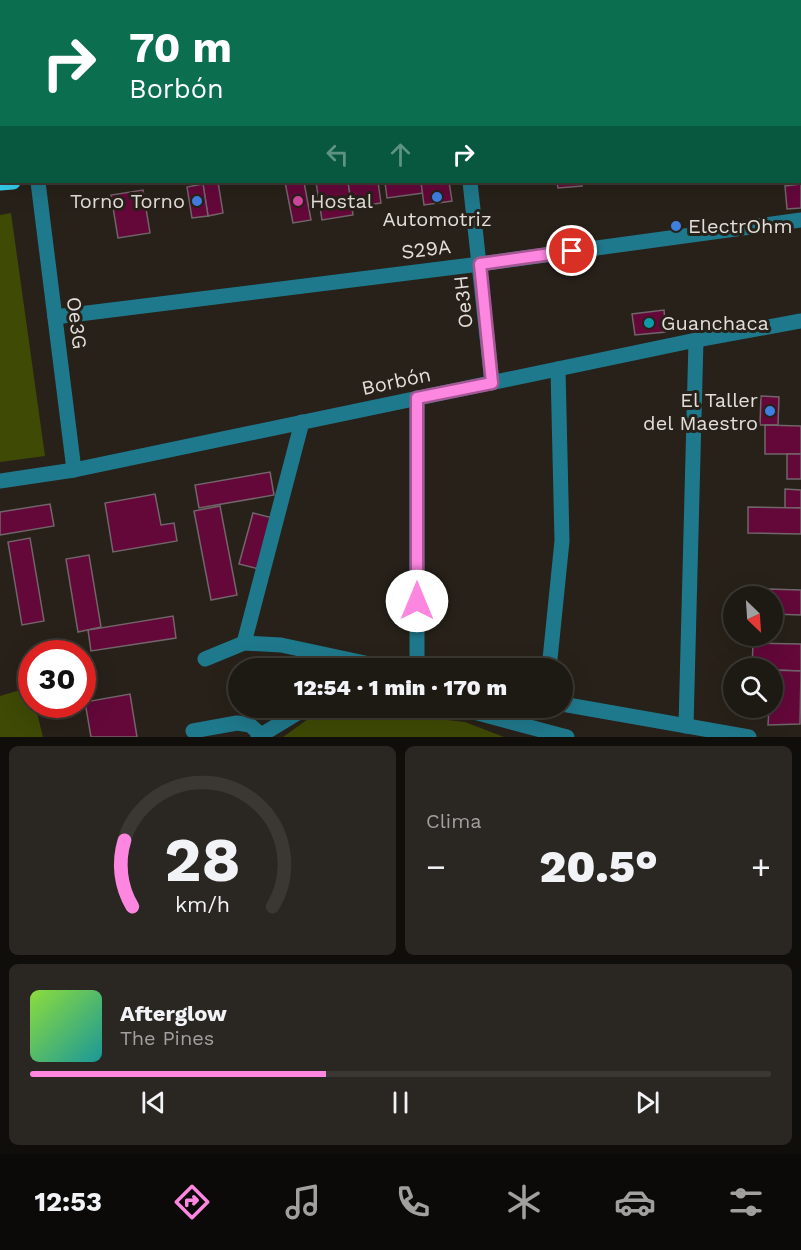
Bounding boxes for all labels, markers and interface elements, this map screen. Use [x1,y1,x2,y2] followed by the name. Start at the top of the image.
[129,23,232,72] text: 70 m
[30,24,108,102] icon: right
[129,73,224,105] text: Borbón
[321,138,354,171] icon: left
[384,138,417,171] icon: ahead
[447,138,480,171] icon: right
[70,189,185,213] place label: Torno Torno
[310,189,373,213] place label: Hostal
[430,190,444,204] marker: Automotriz
[190,194,204,208] marker: Torno Torno
[291,194,305,208] marker: Hostal
[382,207,492,231] place label: Automotriz
[688,214,792,238] place label: ElectrOhm
[669,219,683,233] marker: ElectrOhm
[546,225,597,276] pin
[400,234,452,264] street label: S29A
[555,234,588,267] icon: arrive
[448,274,478,330] street label: Oe3H
[62,295,92,351] street label: Oe3G
[661,311,769,335] place label: Guanchaca
[642,316,656,330] marker: Guanchaca
[359,362,433,400] street label: Borbón
[643,388,758,435] place label: El Taller del Maestro
[763,404,777,418] marker: El Taller del Maestro
[385,569,449,633] position arrow
[723,586,783,646] north arrow
[723,586,783,718] map controls
[18,640,96,718] speed limit sign: 30
[723,658,783,718] button: search
[294,675,507,700] text: 12:54 · 1 min · 170 m
[426,809,482,833] text: Clima
[164,823,241,896] text: 28
[539,840,658,893] text: 20.5°
[426,847,446,886] text: −
[751,847,771,886] text: +
[175,893,230,918] text: km/h
[120,1001,227,1026] text: Afterglow
[120,1026,214,1050] text: The Pines
[137,1086,170,1119] icon: previous
[384,1086,417,1119] icon: pause
[631,1086,664,1119] icon: next
[171,1181,213,1223] icon: directions
[282,1181,324,1223] icon: music
[392,1181,434,1223] icon: phone
[503,1181,545,1223] icon: climate
[614,1181,656,1223] icon: car
[725,1181,767,1223] icon: filters
[34,1186,102,1218] text: 12:53

